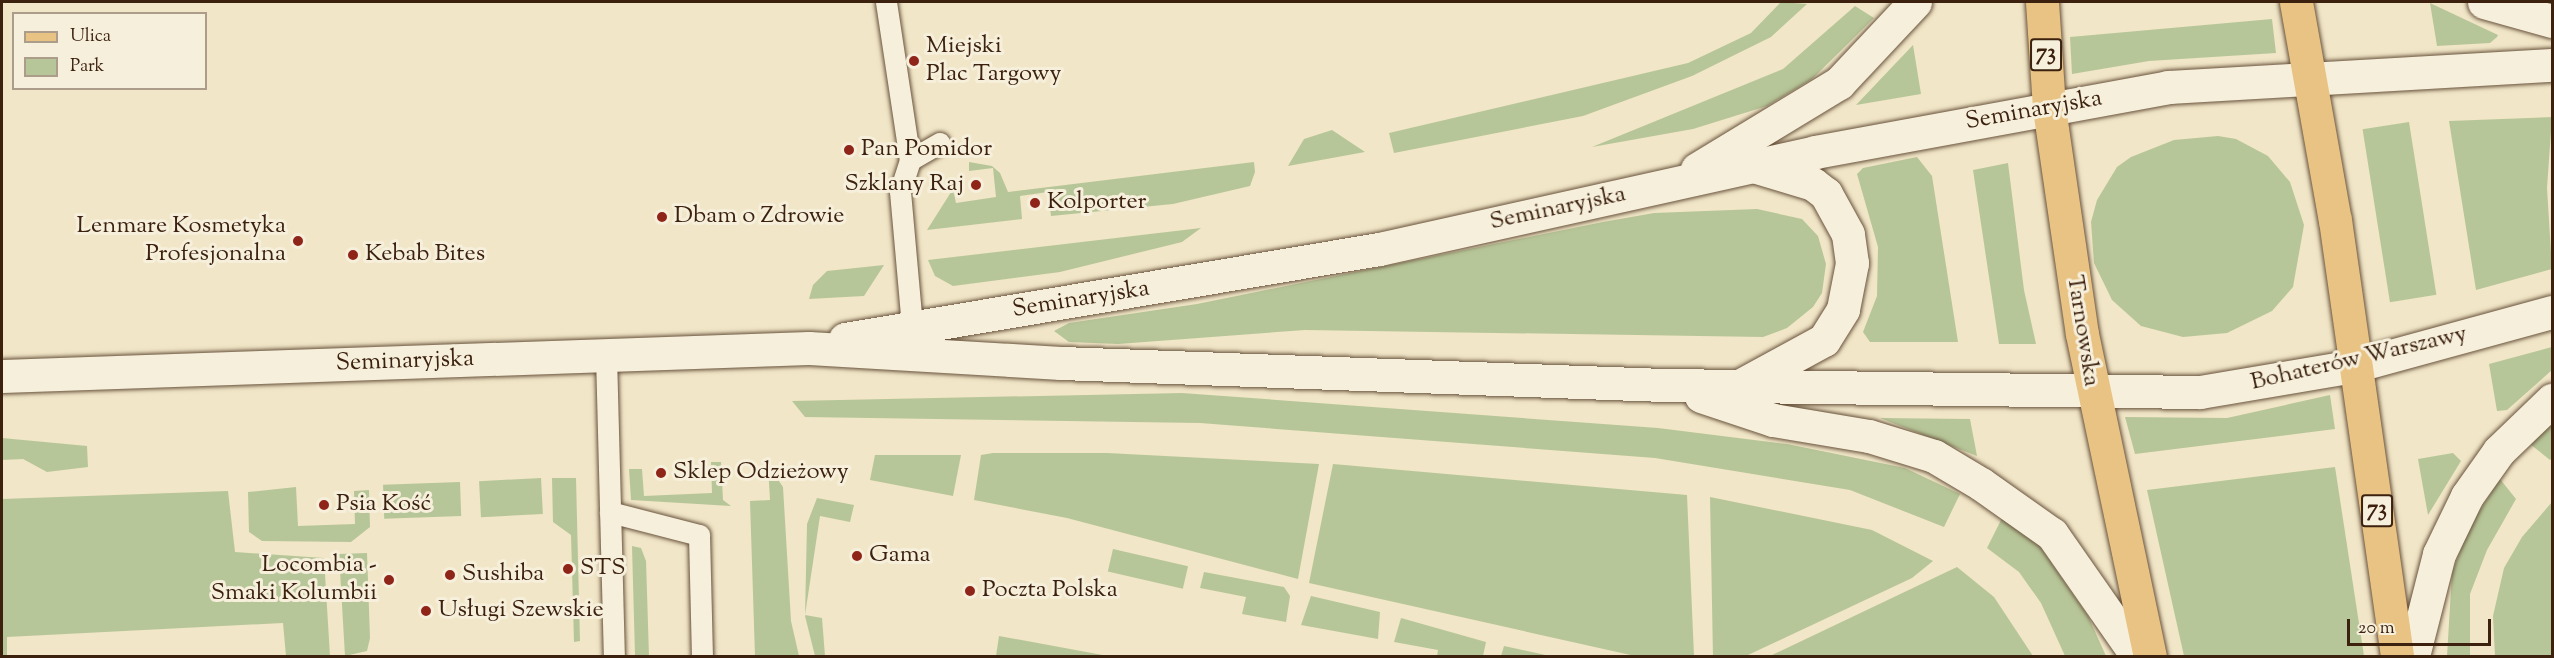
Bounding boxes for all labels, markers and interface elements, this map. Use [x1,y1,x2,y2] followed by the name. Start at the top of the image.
[12,12,207,90] legend
[70,24,111,50] text: Ulica
[926,33,1061,89] place label: Miejski Plac Targowy
[2030,36,2062,74] road number: 73
[70,54,104,80] text: Park
[907,54,921,68] marker: Miejski Plac Targowy
[1963,85,2105,137] street label: Seminaryjska
[861,136,992,164] place label: Pan Pomidor
[842,143,856,157] marker: Pan Pomidor
[845,171,964,199] place label: Szklany Raj
[969,178,983,192] marker: Szklany Raj
[1487,181,1629,237] street label: Seminaryjska
[1047,189,1147,217] place label: Kolporter
[1028,196,1042,210] marker: Kolporter
[674,203,844,231] place label: Dbam o Zdrowie
[655,210,669,224] marker: Dbam o Zdrowie
[77,213,286,269] place label: Lenmare Kosmetyka Profesjonalna
[291,234,305,248] marker: Lenmare Kosmetyka Profesjonalna
[365,241,485,269] place label: Kebab Bites
[346,248,360,262] marker: Kebab Bites
[2059,273,2105,389] street label: Tarnowska
[1010,275,1152,325] street label: Seminaryjska
[2248,320,2470,398] street label: Bohaterów Warszawy
[335,345,475,379] street label: Seminaryjska
[673,459,849,487] place label: Sklep Odzieżowy
[654,466,668,480] marker: Sklep Odzieżowy
[336,491,431,519] place label: Psia Kość
[2360,492,2394,530] road number: 73
[317,498,331,512] marker: Psia Kość
[869,542,931,570] place label: Gama
[850,549,864,563] marker: Gama
[211,552,377,608] place label: Locombia - Smaki Kolumbii
[580,555,625,583] place label: STS
[462,561,544,589] place label: Sushiba
[561,562,575,576] marker: STS
[443,568,457,582] marker: Sushiba
[382,573,396,587] marker: Locombia - Smaki Kolumbii
[982,577,1118,605] place label: Poczta Polska
[963,584,977,598] marker: Poczta Polska
[438,597,604,625] place label: Usługi Szewskie
[419,604,433,618] marker: Usługi Szewskie
[2350,607,2494,645] scale bar
[2358,616,2395,642] text: 20 m

